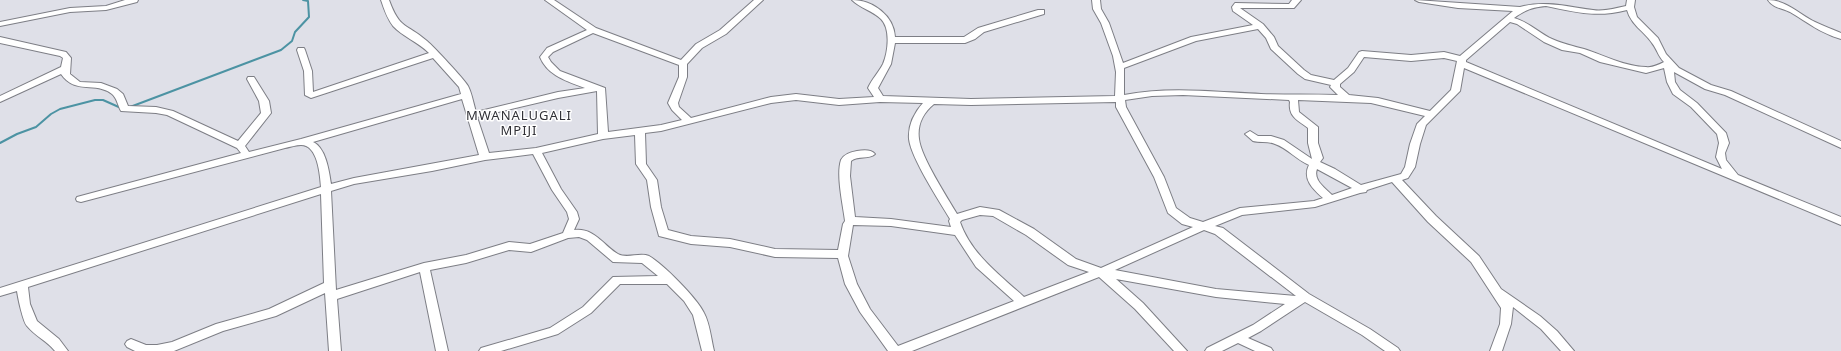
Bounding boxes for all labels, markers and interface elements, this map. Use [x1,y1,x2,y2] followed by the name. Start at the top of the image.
[466,106,572,139] district label: MWANALUGALI MPIJI

